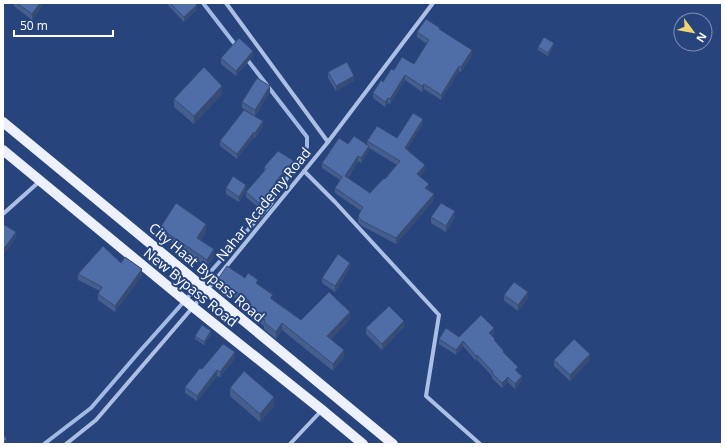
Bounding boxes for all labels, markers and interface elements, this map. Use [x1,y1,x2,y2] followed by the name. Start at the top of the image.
[14,12,113,38] scale bar
[673,12,713,52] north arrow
[20,17,48,34] text: 50 m
[693,30,711,45] text: N
[211,143,315,265] street label: Nahar Academy Road
[145,218,269,326] street label: City Haat Bypass Road
[140,243,242,331] street label: New Bypass Road

